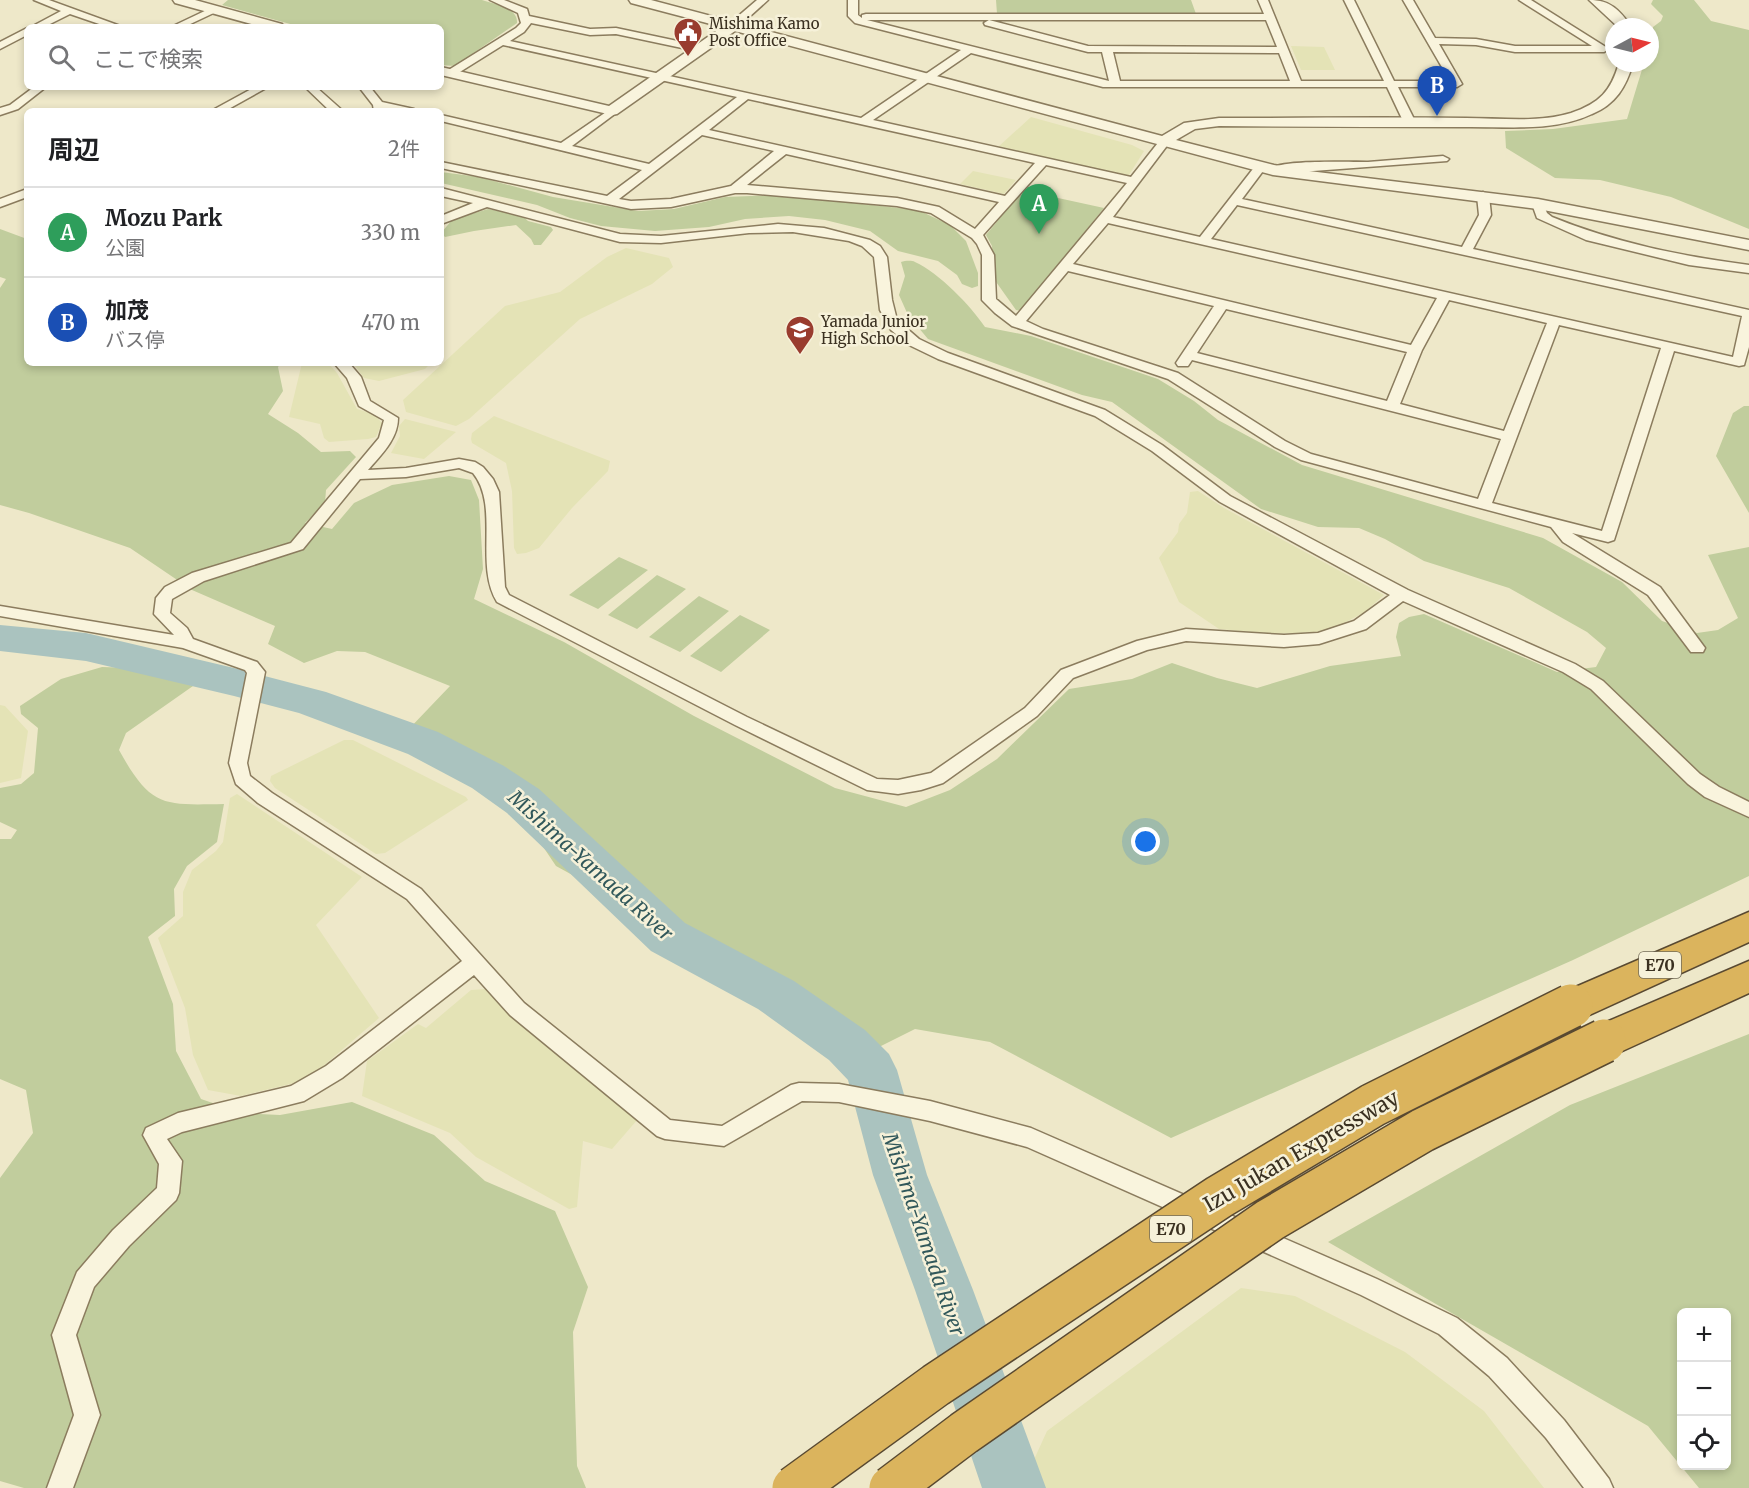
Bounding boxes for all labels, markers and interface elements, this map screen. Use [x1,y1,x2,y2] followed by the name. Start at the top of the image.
[709,14,820,50] place label: Mishima Kamo Post Office
[672,16,704,58] public building icon: Mishima Kamo Post Office
[1605,18,1659,72] north arrow
[24,24,444,90] search box
[45,41,78,74] icon: search
[93,45,203,73] text: ここで検索
[1418,66,1456,116] pin: B
[48,133,100,166] text: 周辺
[388,136,420,161] text: 2件
[1020,184,1058,234] pin: A
[105,204,222,232] text: Mozu Park
[60,220,75,245] text: A
[361,220,420,245] text: 330 m
[105,235,145,260] text: 公園
[105,296,149,324] text: 加茂
[61,310,74,335] text: B
[361,310,420,335] text: 470 m
[820,312,926,348] place label: Yamada Junior High School
[784,314,816,356] school or university icon: Yamada Junior High School
[105,327,165,352] text: バス停
[503,784,679,946] water label: Mishima-Yamada River
[1131,827,1160,856] your location
[1639,952,1681,978] road number: E70
[1198,1084,1404,1218] street label: Izu Jukan Expressway
[877,1128,971,1340] water label: Mishima-Yamada River
[1150,1216,1192,1242] road number: E70
[1677,1308,1731,1470] map controls
[1677,1308,1731,1362] button: +
[1677,1362,1731,1416] button: −
[1677,1416,1731,1470] button: locate

